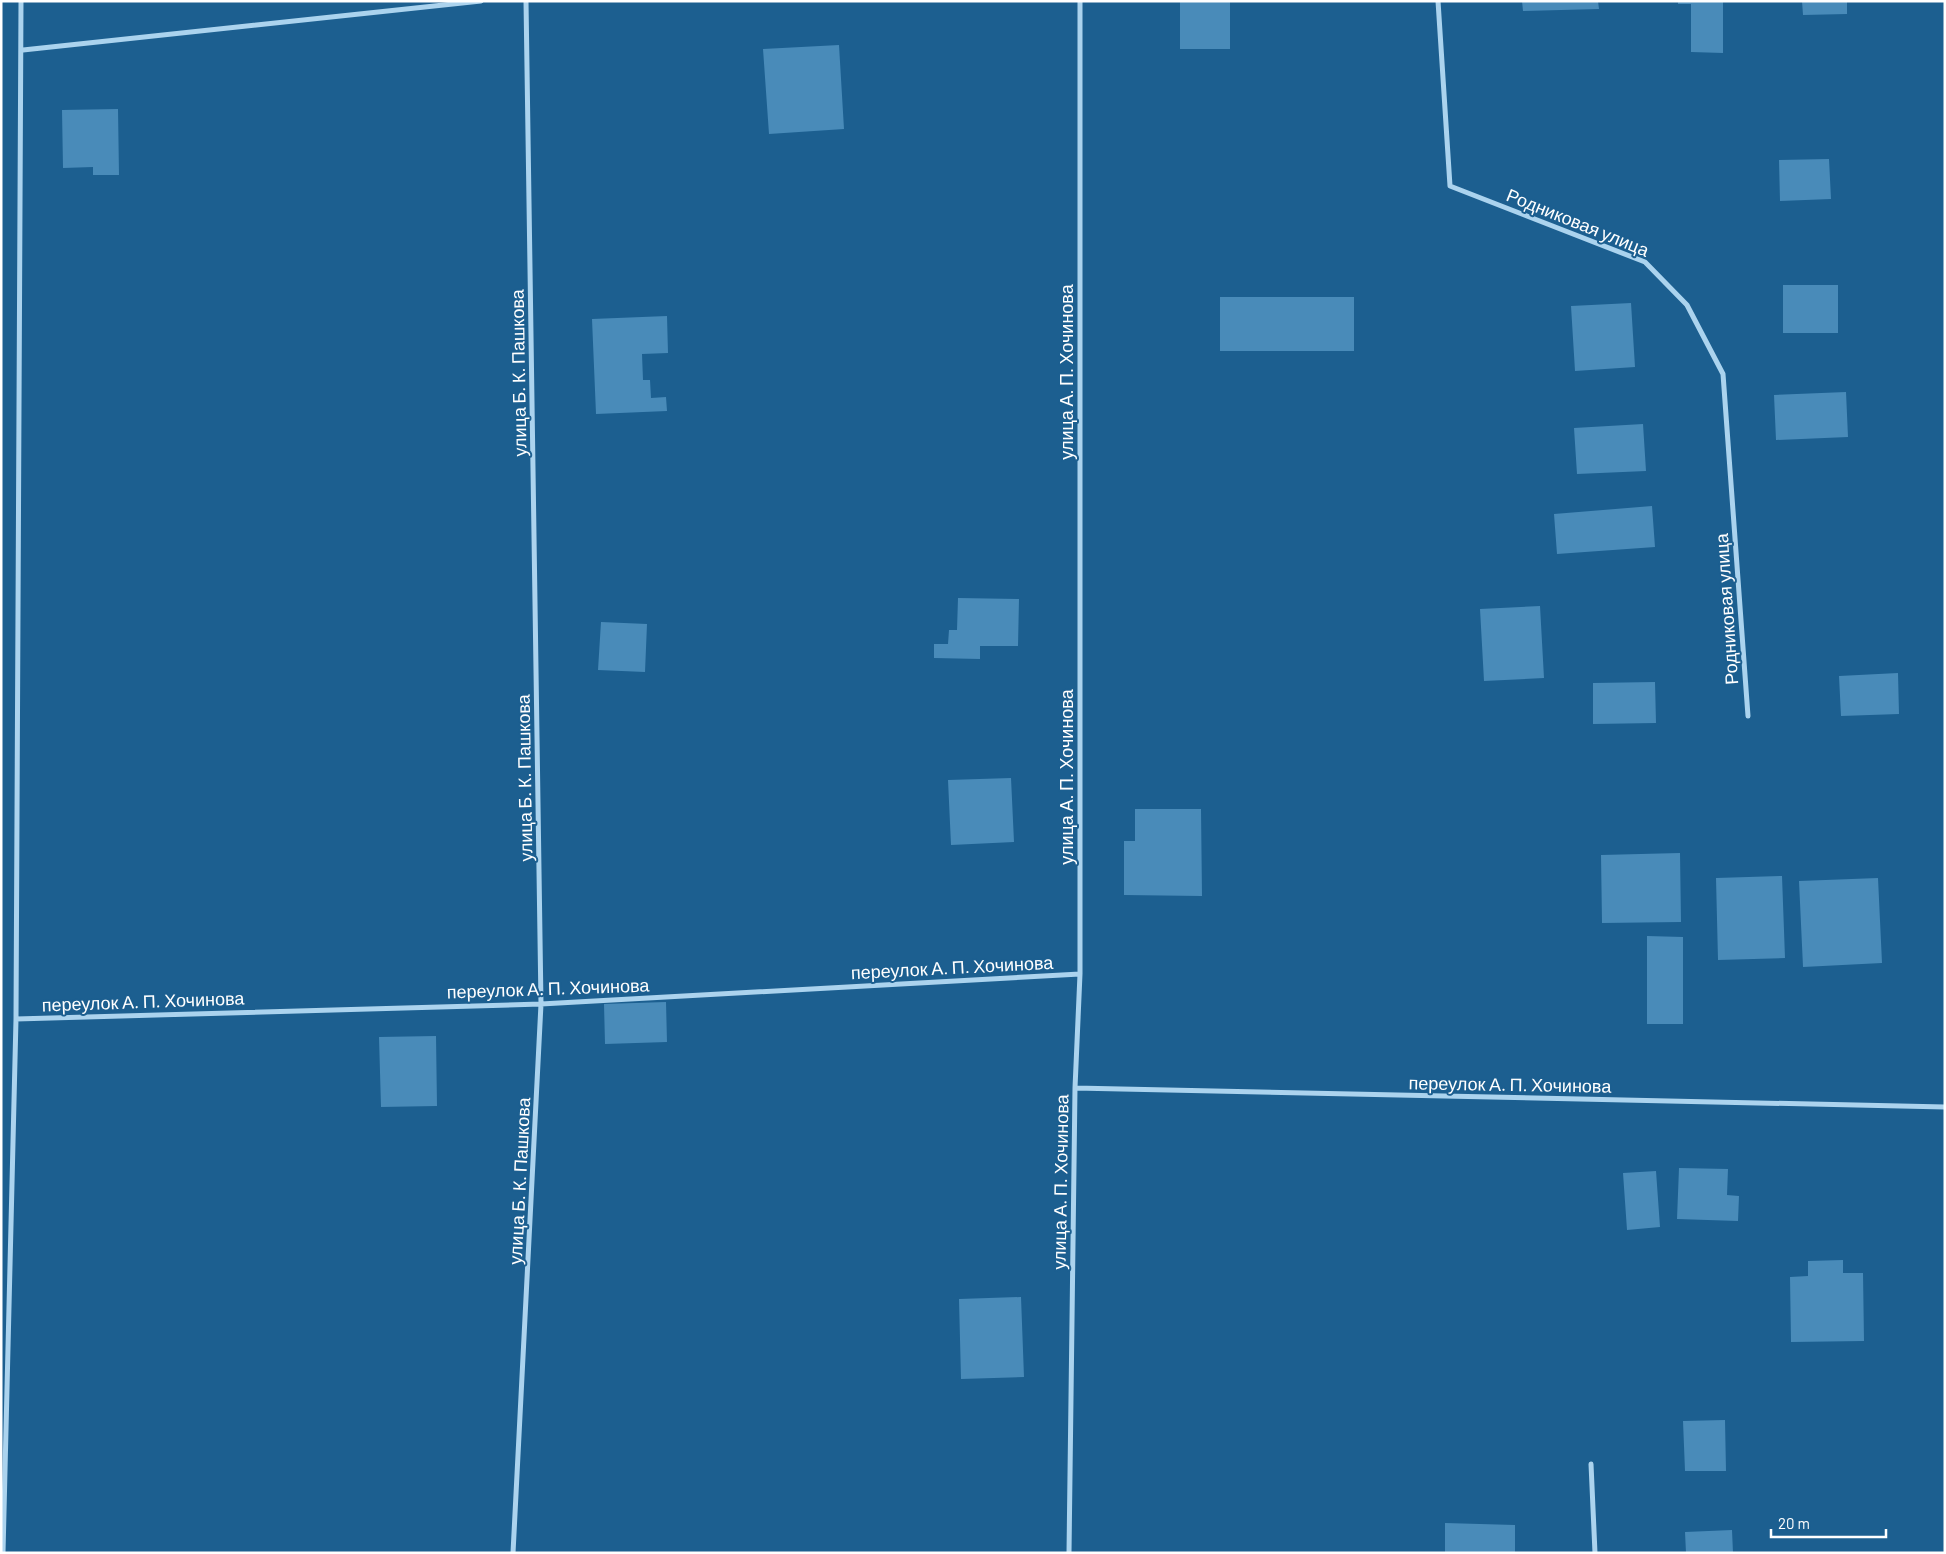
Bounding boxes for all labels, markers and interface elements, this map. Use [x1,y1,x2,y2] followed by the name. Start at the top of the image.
[1504,183,1653,261] street label: Родниковая улица
[1055,283,1077,460] street label: улица А. П. Хочинова
[506,288,530,457] street label: улица Б. К. Пашкова
[1710,532,1742,685] street label: Родниковая улица
[1055,688,1077,865] street label: улица А. П. Хочинова
[512,693,536,862] street label: улица Б. К. Пашкова
[850,951,1055,983] street label: переулок А. П. Хочинова
[446,973,651,1003] street label: переулок А. П. Хочинова
[41,986,246,1016] street label: переулок А. П. Хочинова
[1408,1071,1613,1097] street label: переулок А. П. Хочинова
[1047,1093,1073,1270] street label: улица А. П. Хочинова
[504,1096,534,1265] street label: улица Б. К. Пашкова
[1771,1506,1886,1538] scale bar
[1778,1514,1810,1532] text: 20 m

